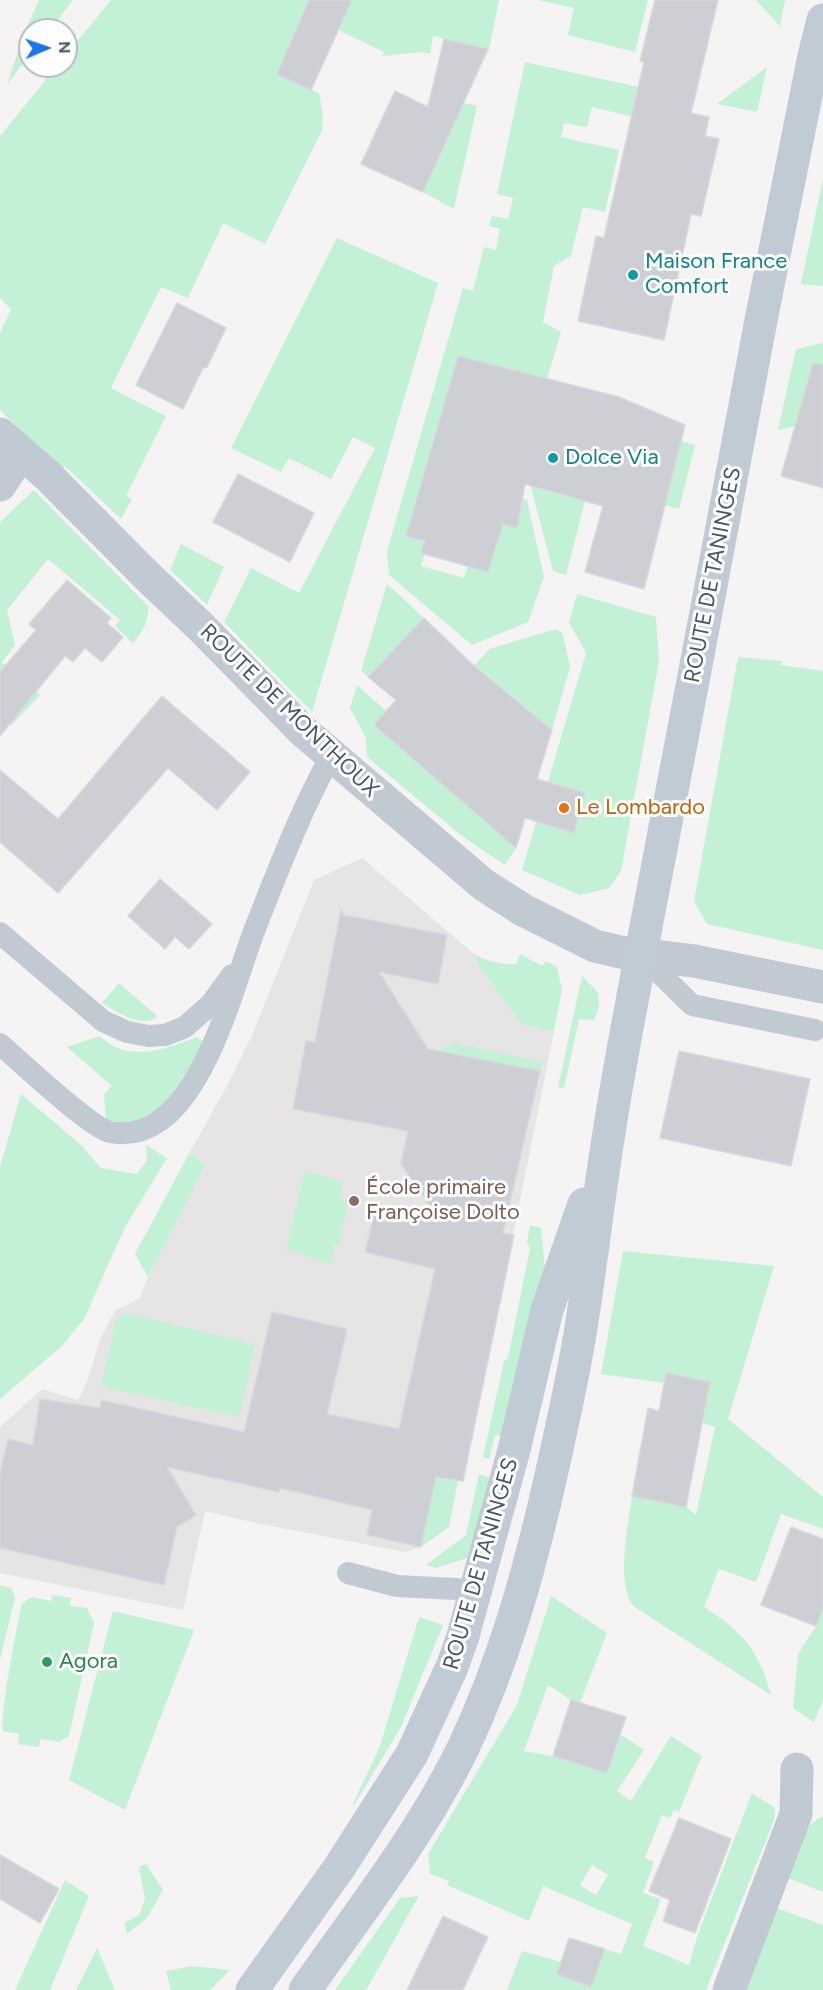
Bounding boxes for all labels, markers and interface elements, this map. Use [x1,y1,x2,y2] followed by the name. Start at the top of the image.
[18,18,78,78] north arrow
[55,41,74,54] text: N
[645,249,787,300] place label: Maison France Comfort
[626,268,640,282] marker: Maison France Comfort
[565,445,659,471] place label: Dolce Via
[546,451,560,465] marker: Dolce Via
[679,465,747,685] street label: ROUTE DE TANINGES
[194,619,384,803] street label: ROUTE DE MONTHOUX
[576,795,705,821] place label: Le Lombardo
[557,801,571,815] marker: Le Lombardo
[366,1175,520,1226] place label: École primaire Françoise Dolto
[347,1194,361,1208] marker: École primaire Françoise Dolto
[438,1455,524,1673] street label: ROUTE DE TANINGES
[59,1649,118,1675] place label: Agora
[40,1655,54,1669] marker: Agora

